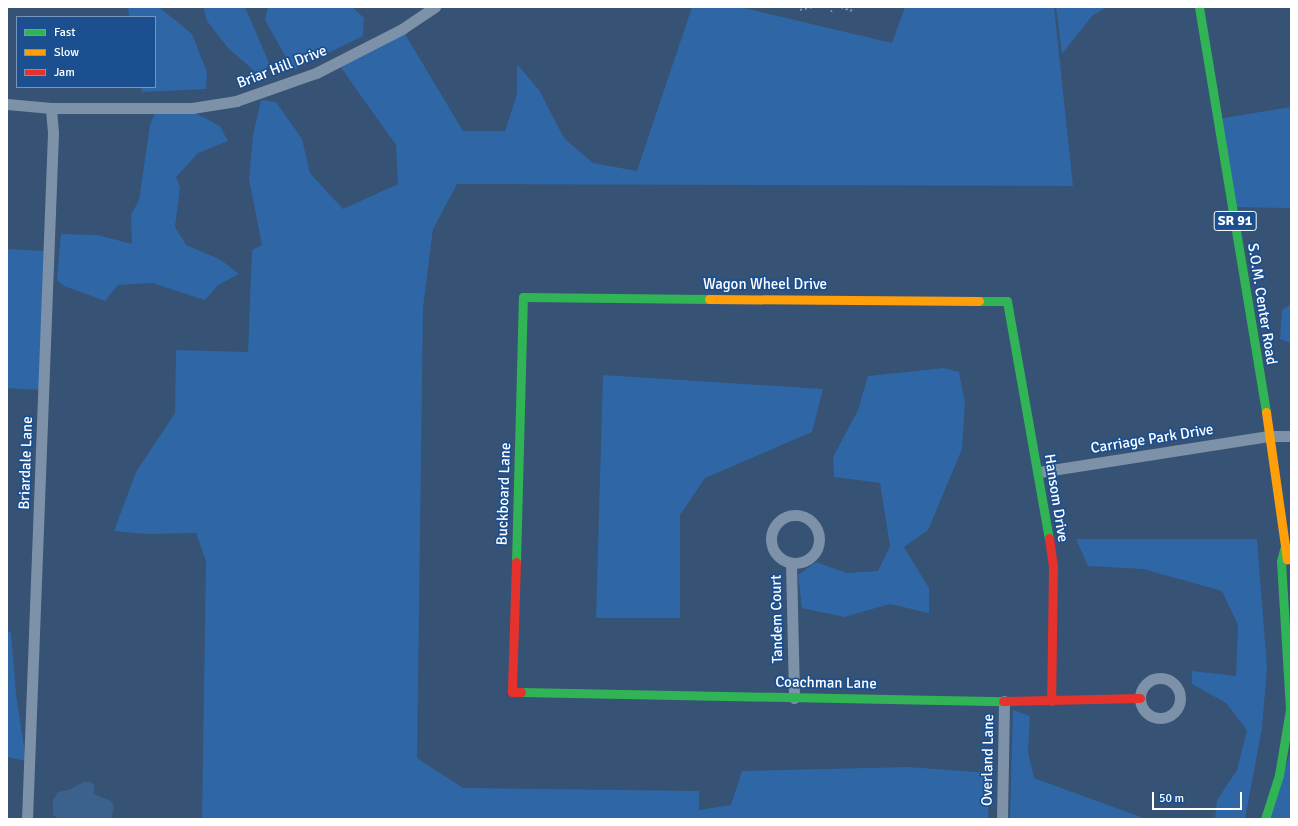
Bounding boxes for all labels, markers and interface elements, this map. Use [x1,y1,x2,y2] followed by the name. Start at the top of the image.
[16,16,156,88] legend
[54,25,75,40] text: Fast
[235,42,329,92] street label: Briar Hill Drive
[54,45,79,60] text: Slow
[54,65,75,80] text: Jam
[1213,209,1257,233] road number: SR 91
[1244,242,1280,366] street label: S.O.M. Center Road
[703,276,827,294] street label: Wagon Wheel Drive
[15,416,37,510] street label: Briardale Lane
[1089,420,1215,458] street label: Carriage Park Drive
[493,442,515,546] street label: Buckboard Lane
[1040,453,1072,543] street label: Hansom Drive
[767,574,787,664] street label: Tandem Court
[775,673,877,693] street label: Coachman Lane
[978,714,998,806] street label: Overland Lane
[1154,784,1244,810] scale bar
[1159,791,1184,806] text: 50 m

